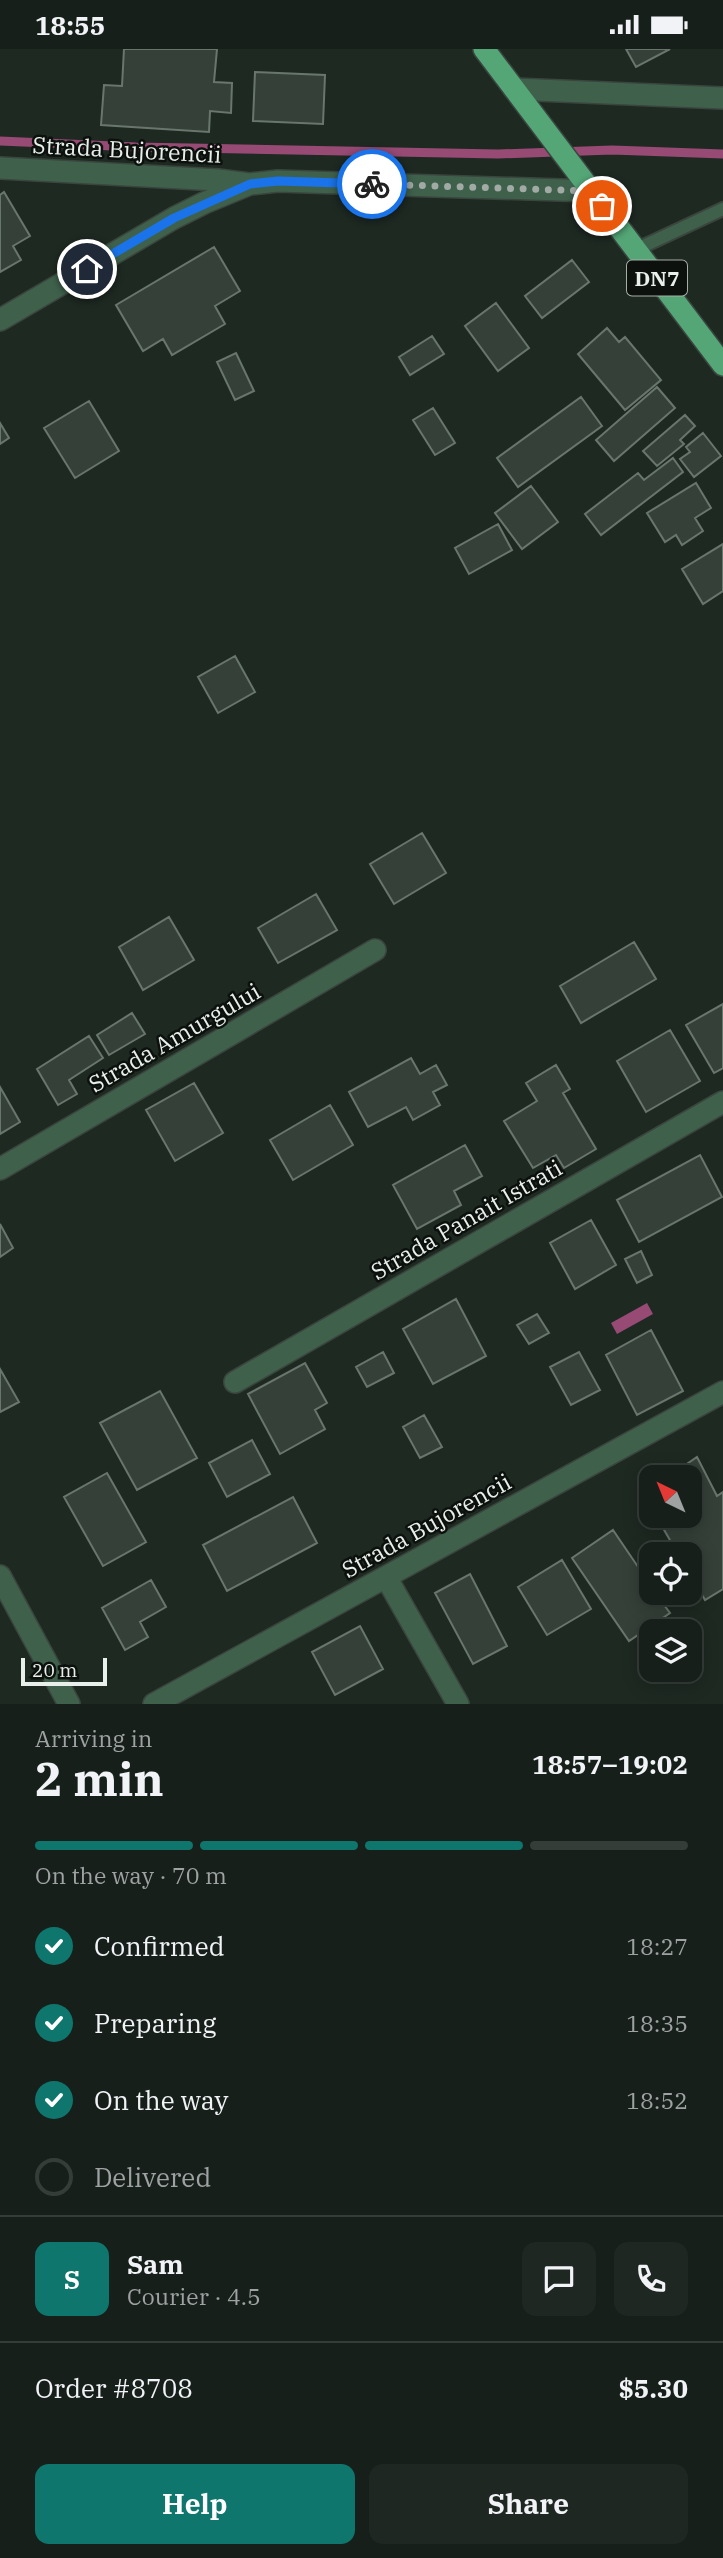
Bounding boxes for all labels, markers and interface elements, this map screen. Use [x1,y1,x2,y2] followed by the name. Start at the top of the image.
[35,8,105,42] text: 18:55
[32,129,222,169] street label: Strada Bujorencii
[337,149,407,219] courier
[353,165,391,203] icon: bike
[572,176,632,236] pin
[583,187,621,225] icon: bag
[57,239,117,299] pin
[68,250,106,288] icon: home
[627,261,687,295] road number: DN7
[83,976,265,1098] street label: Strada Amurgului
[365,1152,567,1286] street label: Strada Panait Istrati
[639,1465,702,1528] north arrow
[639,1465,702,1682] map controls
[336,1466,516,1584] street label: Strada Bujorencii
[639,1542,702,1605] button: locate
[639,1619,702,1682] button: layers
[21,1655,107,1687] scale bar
[32,1658,77,1682] text: 20 m
[35,1723,152,1753] text: Arriving in
[532,1747,688,1781] text: 18:57–19:02
[35,1749,164,1809] text: 2 min
[35,1860,227,1890] text: On the way · 70 m
[35,1927,73,1965] icon: check
[94,1929,225,1963] text: Confirmed
[626,1931,688,1961] text: 18:27
[35,2004,73,2042] icon: check
[94,2006,216,2040] text: Preparing
[626,2008,688,2038] text: 18:35
[35,2081,73,2119] icon: check
[94,2083,228,2117] text: On the way
[626,2085,688,2115] text: 18:52
[94,2160,211,2194] text: Delivered
[522,2242,596,2316] button: chat
[614,2242,688,2316] button: phone
[127,2247,183,2281] text: Sam
[64,2262,80,2296] text: S
[127,2281,261,2311] text: Courier · 4.5
[35,2371,193,2405] text: Order #8708
[618,2371,688,2405] text: $5.30
[35,2464,355,2544] button: Help
[369,2464,688,2544] button: Share

